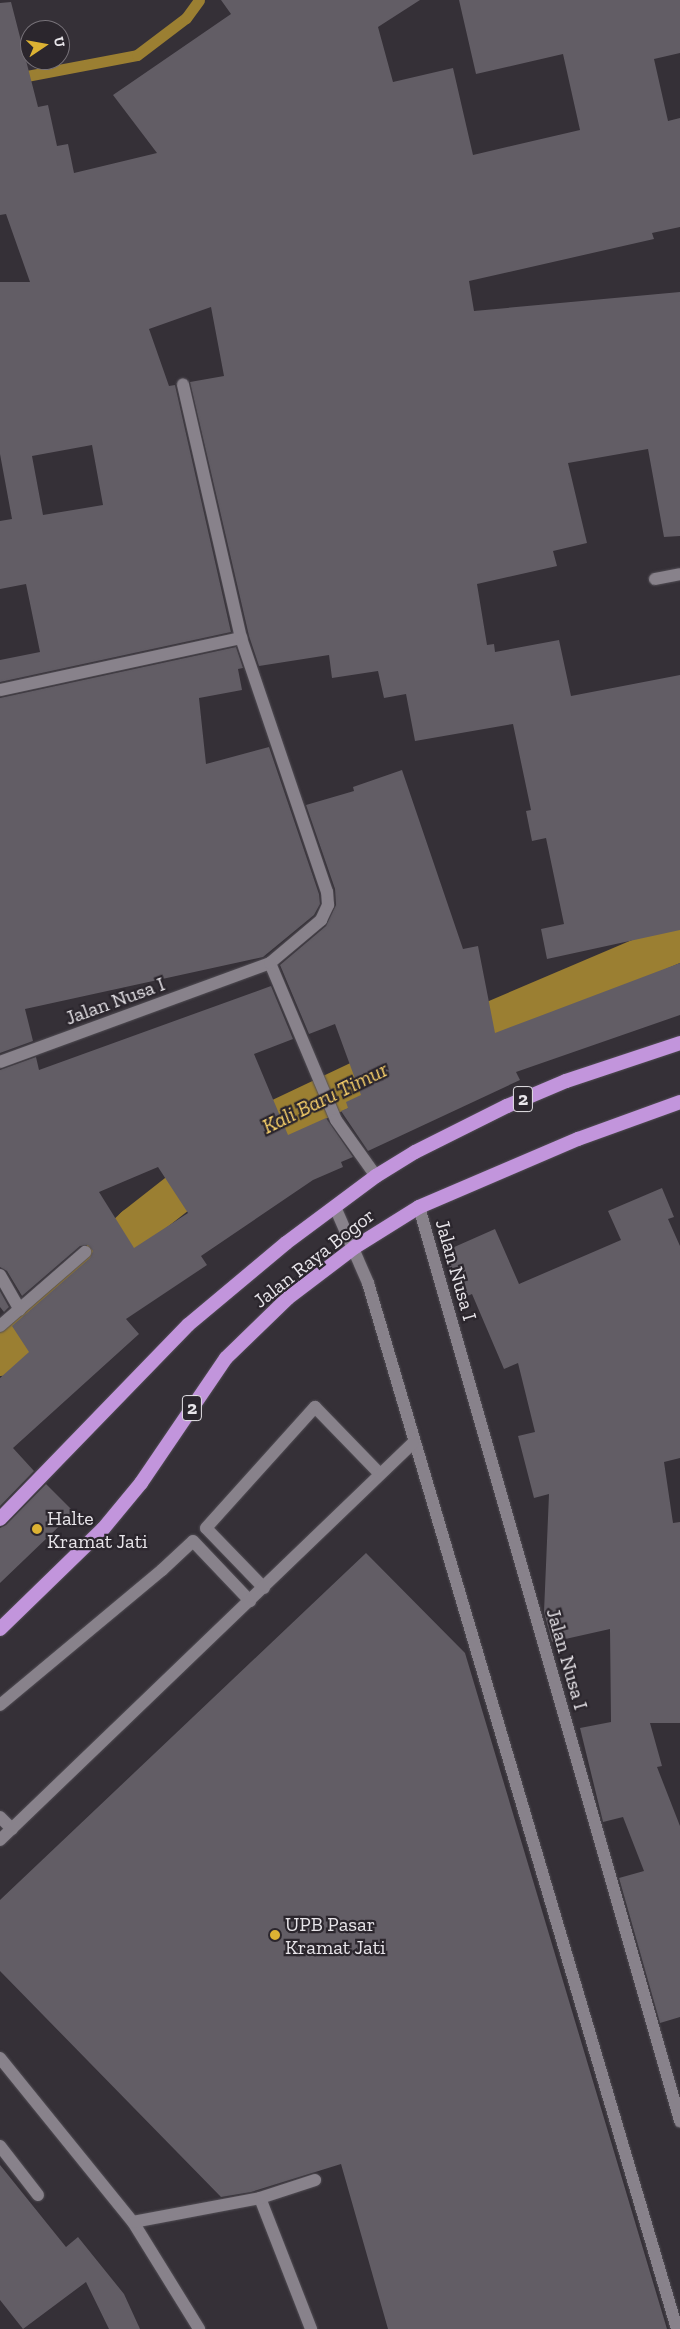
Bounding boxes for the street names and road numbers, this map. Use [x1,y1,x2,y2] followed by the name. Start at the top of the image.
[62,972,168,1030] street label: Jalan Nusa I
[512,1082,534,1116] road number: 2
[249,1203,379,1313] street label: Jalan Raya Bogor
[430,1217,482,1323] street label: Jalan Nusa I
[181,1392,203,1425] road number: 2
[541,1606,593,1712] street label: Jalan Nusa I

